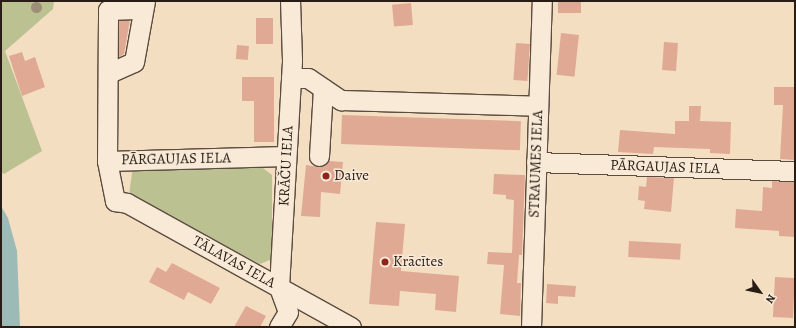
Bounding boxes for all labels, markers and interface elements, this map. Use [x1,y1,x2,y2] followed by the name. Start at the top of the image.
[525,110,547,218] street label: STRAUMES IELA
[275,125,297,207] street label: KRĀČU IELA
[121,149,231,169] street label: PĀRGAUJAS IELA
[610,156,720,178] street label: PĀRGAUJAS IELA
[334,167,369,185] place label: Daive
[321,171,331,181] marker: Daive
[189,232,279,292] street label: TĀLAVAS IELA
[393,253,443,271] place label: Krācītes
[380,257,390,267] marker: Krācītes
[740,272,780,312] north arrow
[762,291,779,306] text: N

